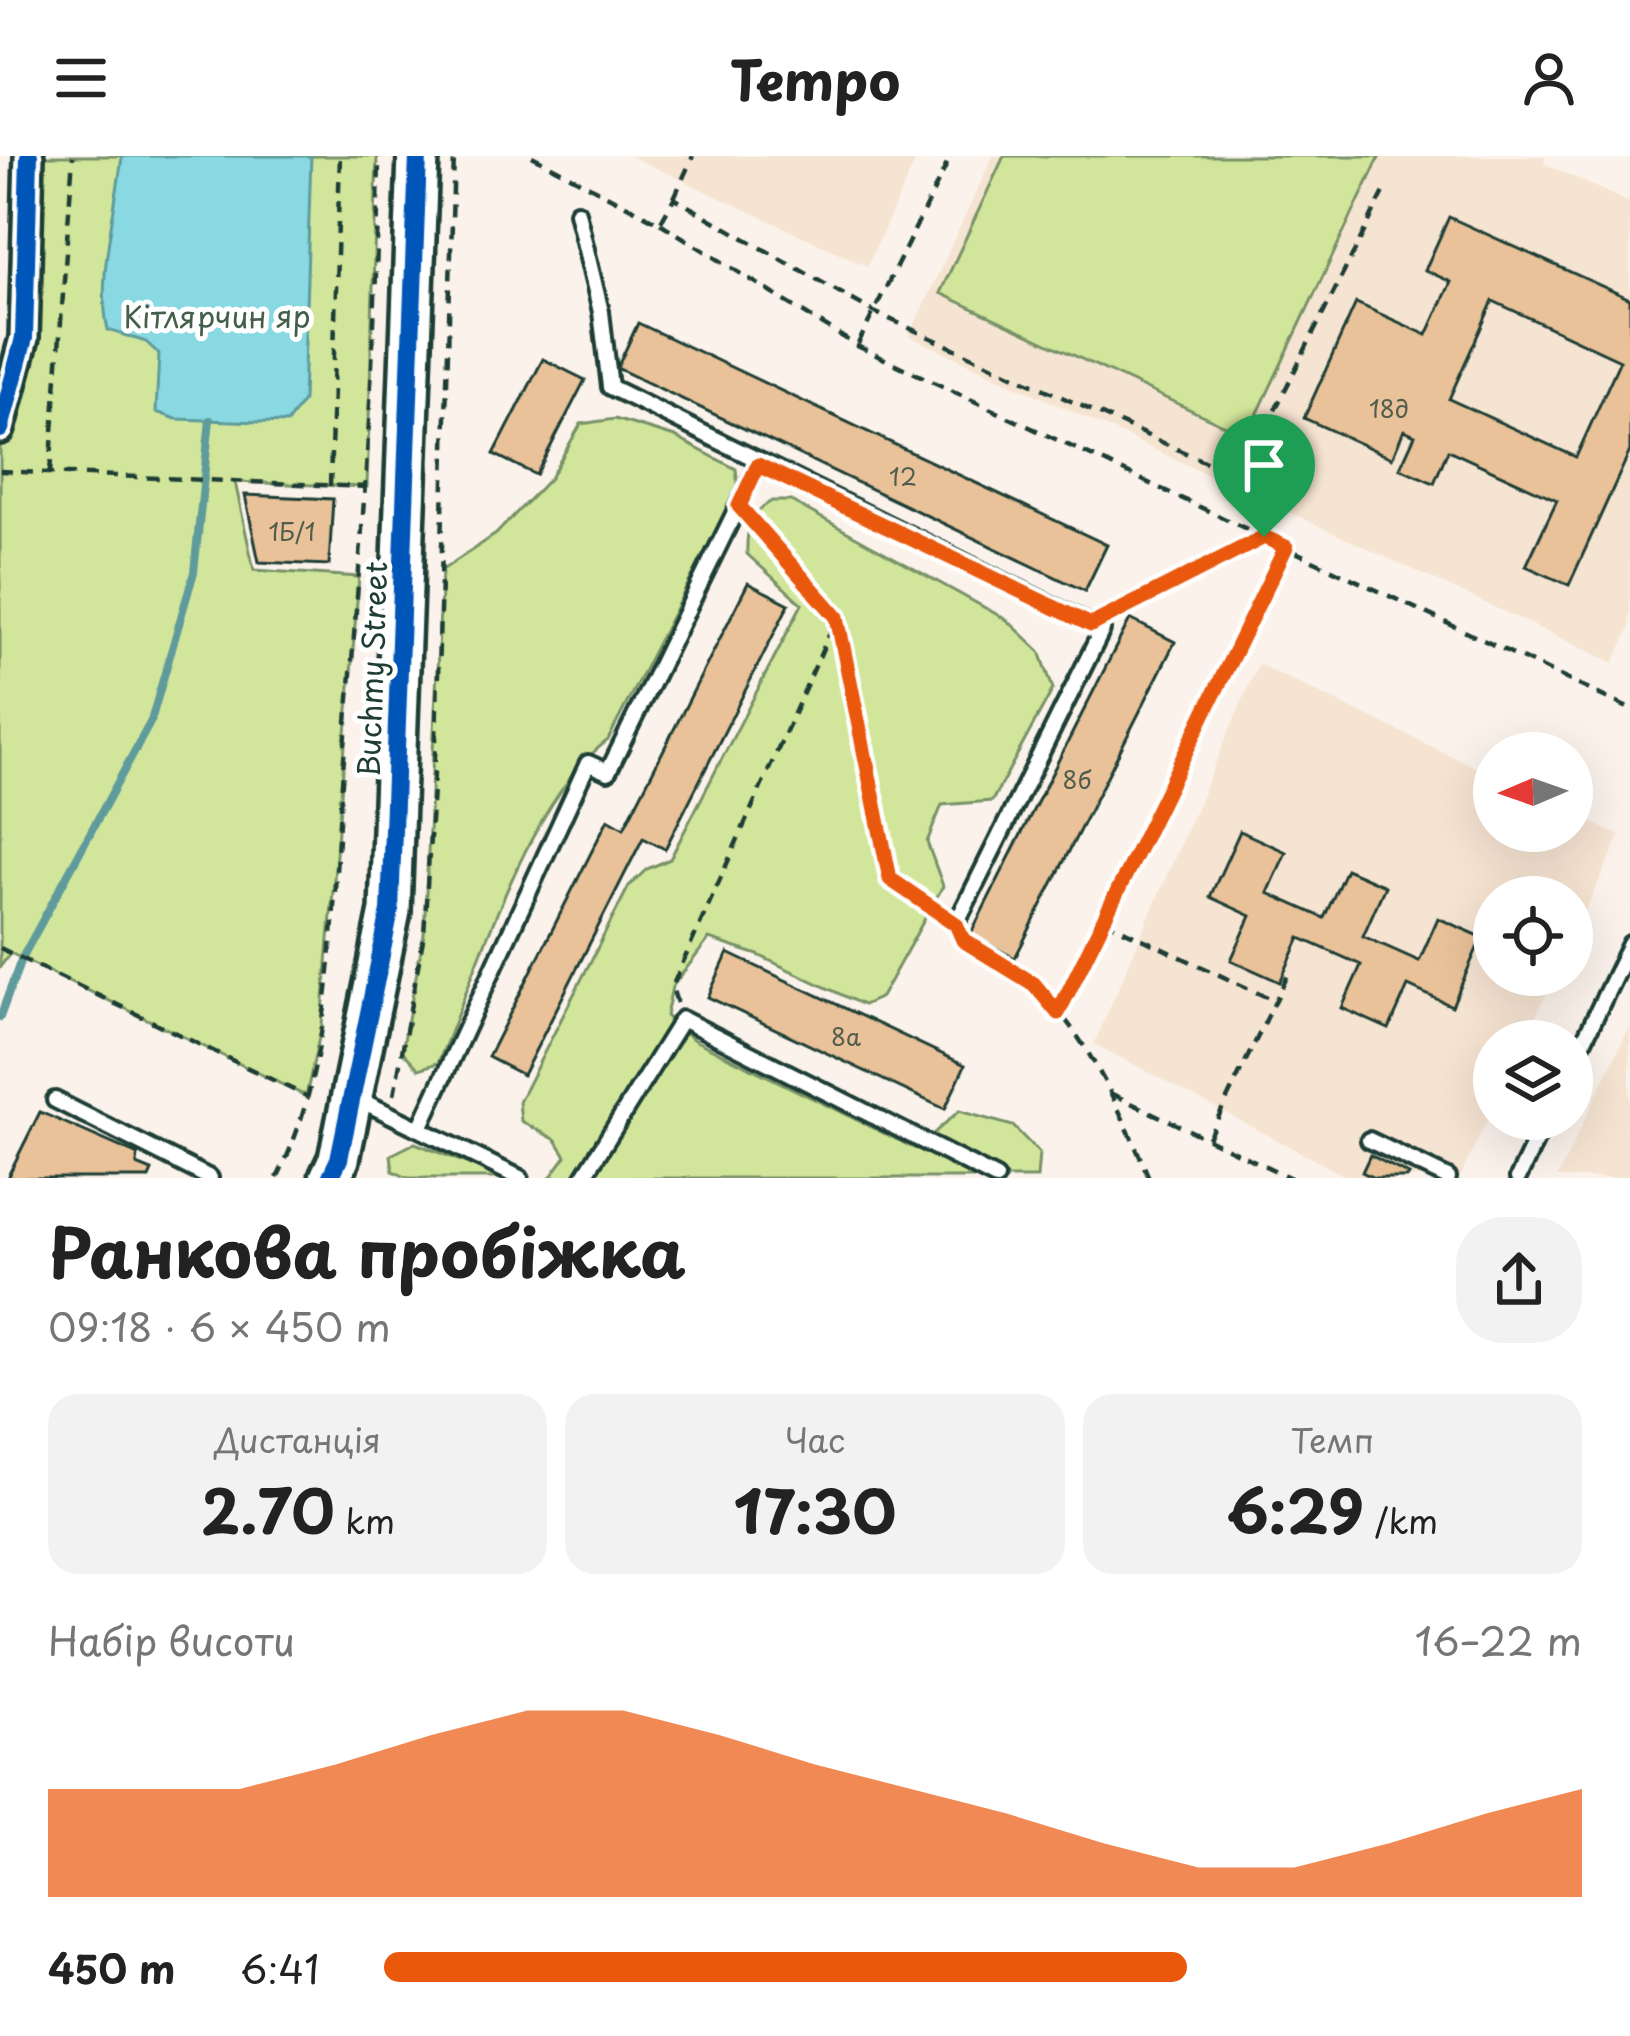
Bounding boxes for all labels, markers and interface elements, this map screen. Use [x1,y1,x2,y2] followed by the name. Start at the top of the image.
[730,38,900,119] text: Tempo
[48,45,114,111] icon: menu
[1516,45,1582,111] icon: person
[124,293,310,338] park label: Кітлярчин яр
[1369,390,1409,426] house number: 18д
[1213,414,1315,537] pin
[1231,432,1297,498] icon: arrive
[889,458,917,494] house number: 12
[268,513,316,549] house number: 1Б/1
[345,560,397,778] street label: Buchmy Street
[1473,732,1593,852] north arrow
[1473,732,1593,1140] map controls
[1063,761,1092,797] house number: 8б
[1473,876,1593,996] button: locate
[831,1018,861,1054] house number: 8а
[1473,1020,1593,1140] button: layers
[48,1201,686,1300] text: Ранкова пробіжка
[1456,1217,1582,1343] button: share
[48,1296,391,1355] text: 09:18 · 6 × 450 m
[215,1414,381,1464] text: Дистанція
[785,1414,845,1464] text: Час
[1291,1414,1374,1464] text: Темп
[200,1464,335,1554] text: 2.70
[734,1464,896,1554] text: 17:30
[1227,1464,1364,1554] text: 6:29
[335,1495,395,1545] text: km
[1364,1495,1438,1545] text: /km
[48,1610,295,1669] text: Набір висоти
[1415,1610,1582,1669] text: 16–22 m
[48,1938,175,1997] text: 450 m
[240,1938,319,1997] text: 6:41

